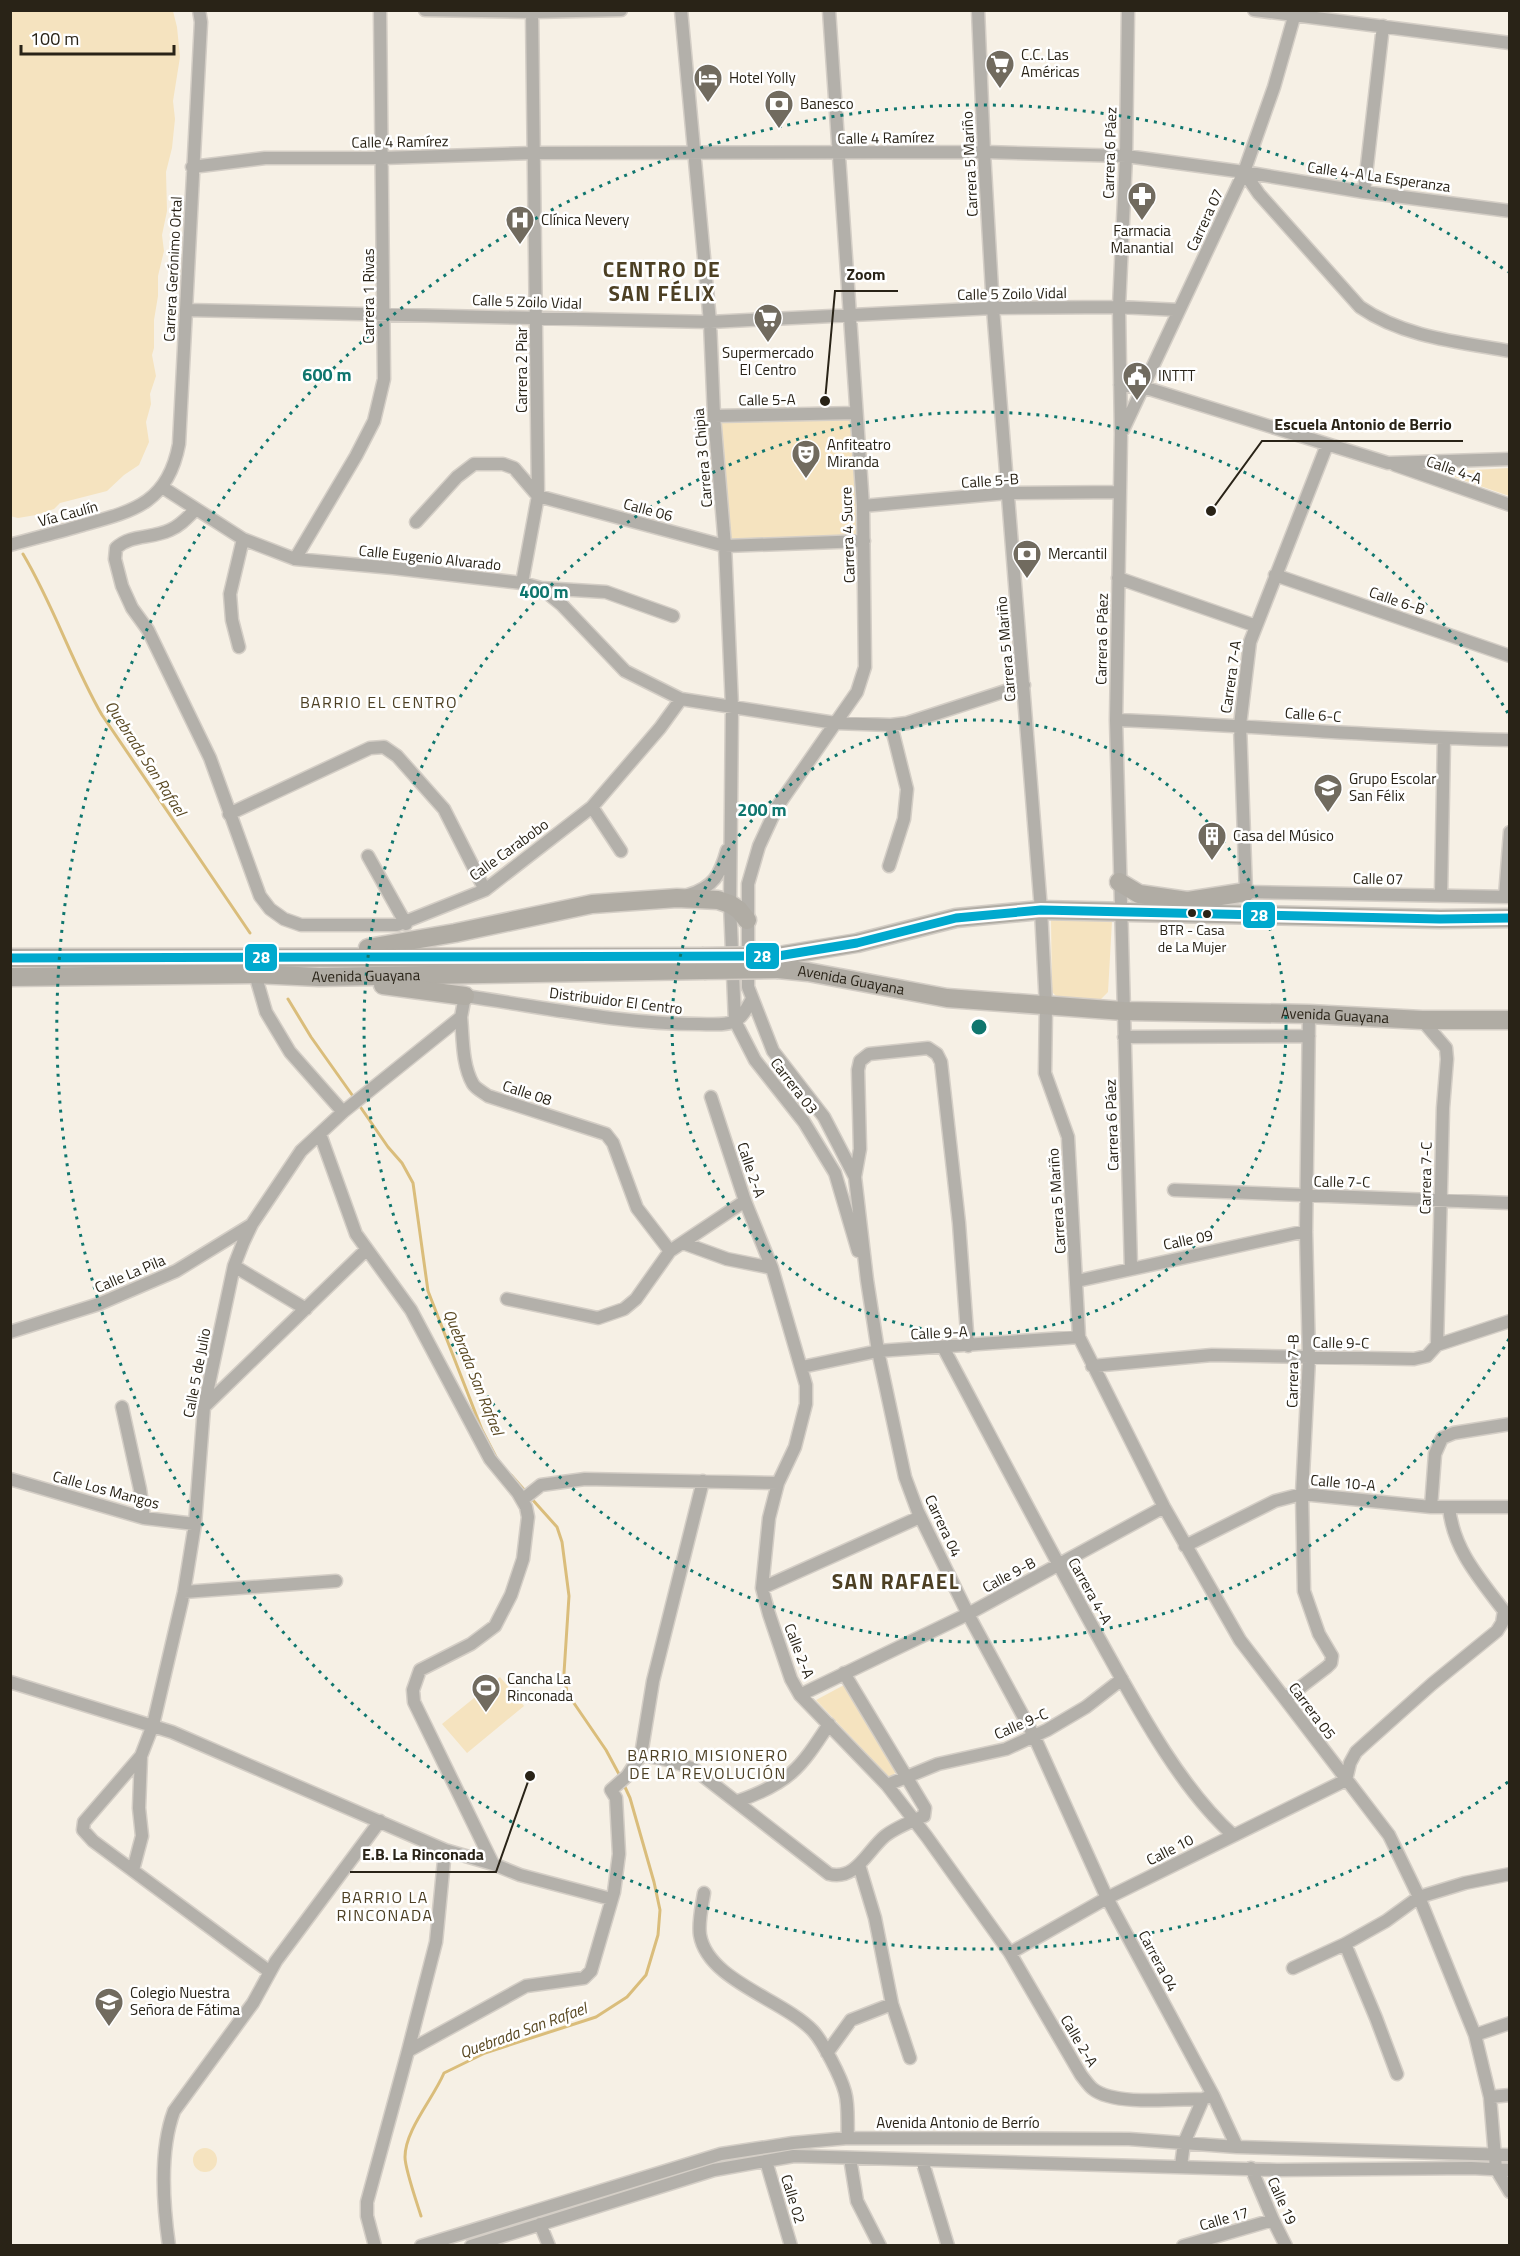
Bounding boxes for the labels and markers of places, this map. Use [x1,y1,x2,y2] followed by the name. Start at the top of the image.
[1021,43,1080,83] place label: C.C. Las Américas
[984,48,1016,90] supermarket icon: C.C. Las Américas
[692,62,724,104] hotel icon: Hotel Yolly
[729,66,796,89] place label: Hotel Yolly
[763,88,795,130] bank icon: Banesco
[800,92,854,115] place label: Banesco
[1126,180,1158,222] pharmacy icon: Farmacia Manantial
[504,204,536,246] hospital icon: Clínica Nevery
[541,208,629,231] place label: Clínica Nevery
[1110,219,1174,259] place label: Farmacia Manantial
[835,257,898,291] callout: Zoom
[752,302,784,344] supermarket icon: Supermercado El Centro
[722,341,814,381] place label: Supermercado El Centro
[1121,360,1153,402] public building icon: INTTT
[1158,364,1196,387] place label: INTTT
[1262,407,1463,441] callout: Escuela Antonio de Berrio
[827,433,891,473] place label: Anfiteatro Miranda
[790,438,822,480] theatre icon: Anfiteatro Miranda
[1011,538,1043,580] bank icon: Mercantil
[1048,542,1107,565] place label: Mercantil
[1349,767,1436,807] place label: Grupo Escolar San Félix
[1312,772,1344,814] school or university icon: Grupo Escolar San Félix
[1196,820,1228,862] building icon: Casa del Músico
[1233,824,1334,847] place label: Casa del Músico
[1186,907,1198,919] marker: BTR - Casa de La Mujer
[1201,908,1213,920] unlabelled marker
[1158,919,1226,957] place label: BTR - Casa de La Mujer
[969,1017,989,1037] centre of rings
[507,1667,573,1707] place label: Cancha La Rinconada
[470,1672,502,1714] sports icon: Cancha La Rinconada
[350,1838,496,1872] callout: E.B. La Rinconada
[130,1981,240,2021] place label: Colegio Nuestra Señora de Fátima
[93,1986,125,2028] school or university icon: Colegio Nuestra Señora de Fátima

